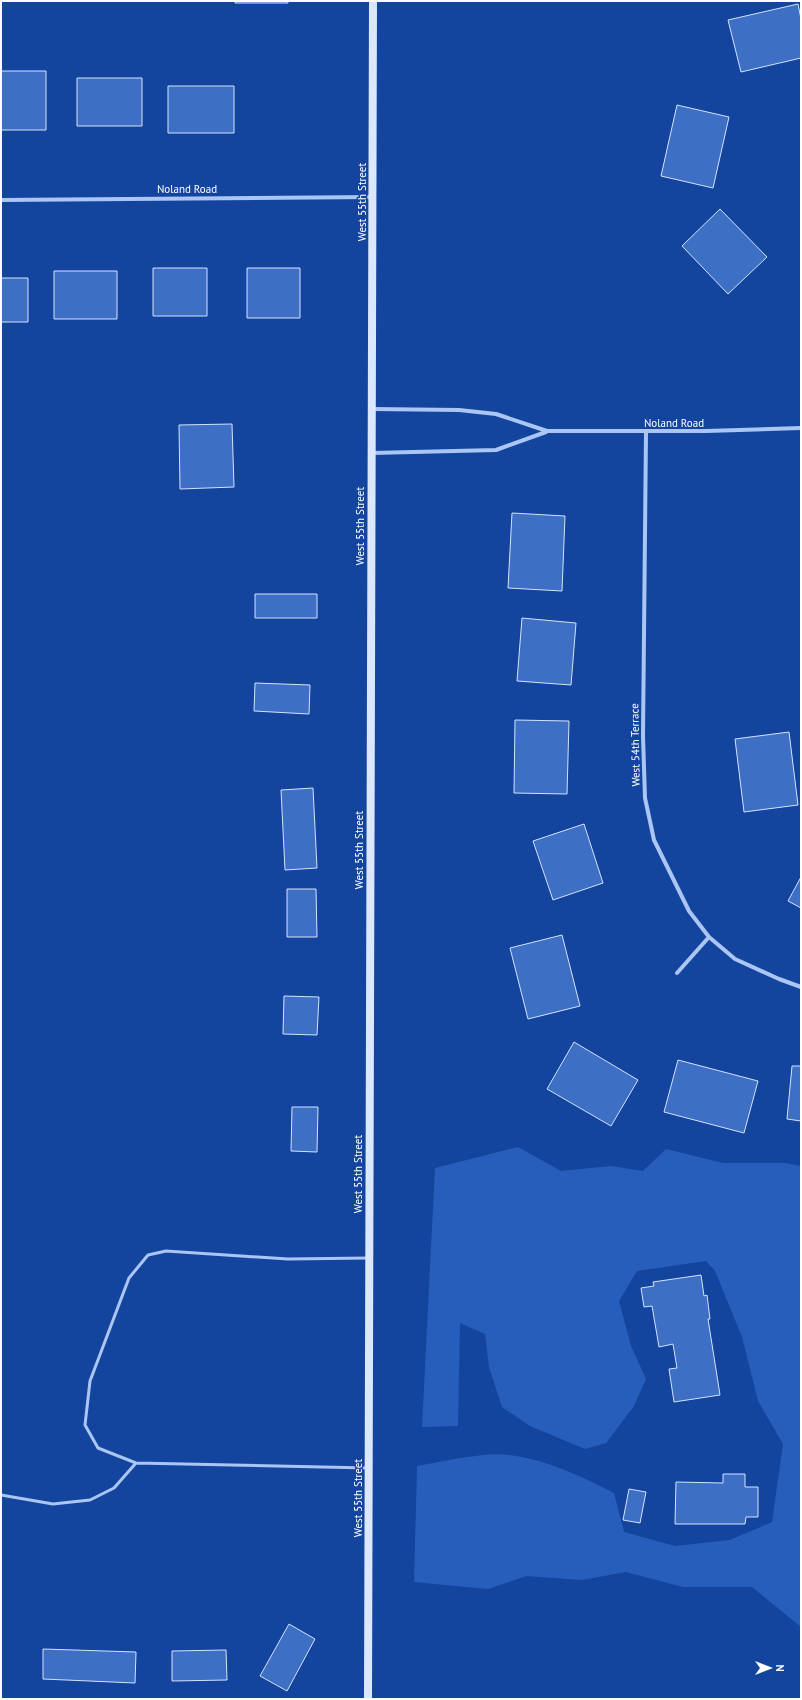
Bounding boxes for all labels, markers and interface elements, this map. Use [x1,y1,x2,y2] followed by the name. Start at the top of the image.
[355,163,369,241] street label: West 55th Street
[157,182,217,196] street label: Noland Road
[644,416,704,430] street label: Noland Road
[353,487,367,565] street label: West 55th Street
[627,703,643,787] street label: West 54th Terrace
[352,811,366,889] street label: West 55th Street
[351,1135,365,1213] street label: West 55th Street
[351,1459,365,1537] street label: West 55th Street
[750,1648,790,1688] north arrow
[773,1664,787,1672] text: N

